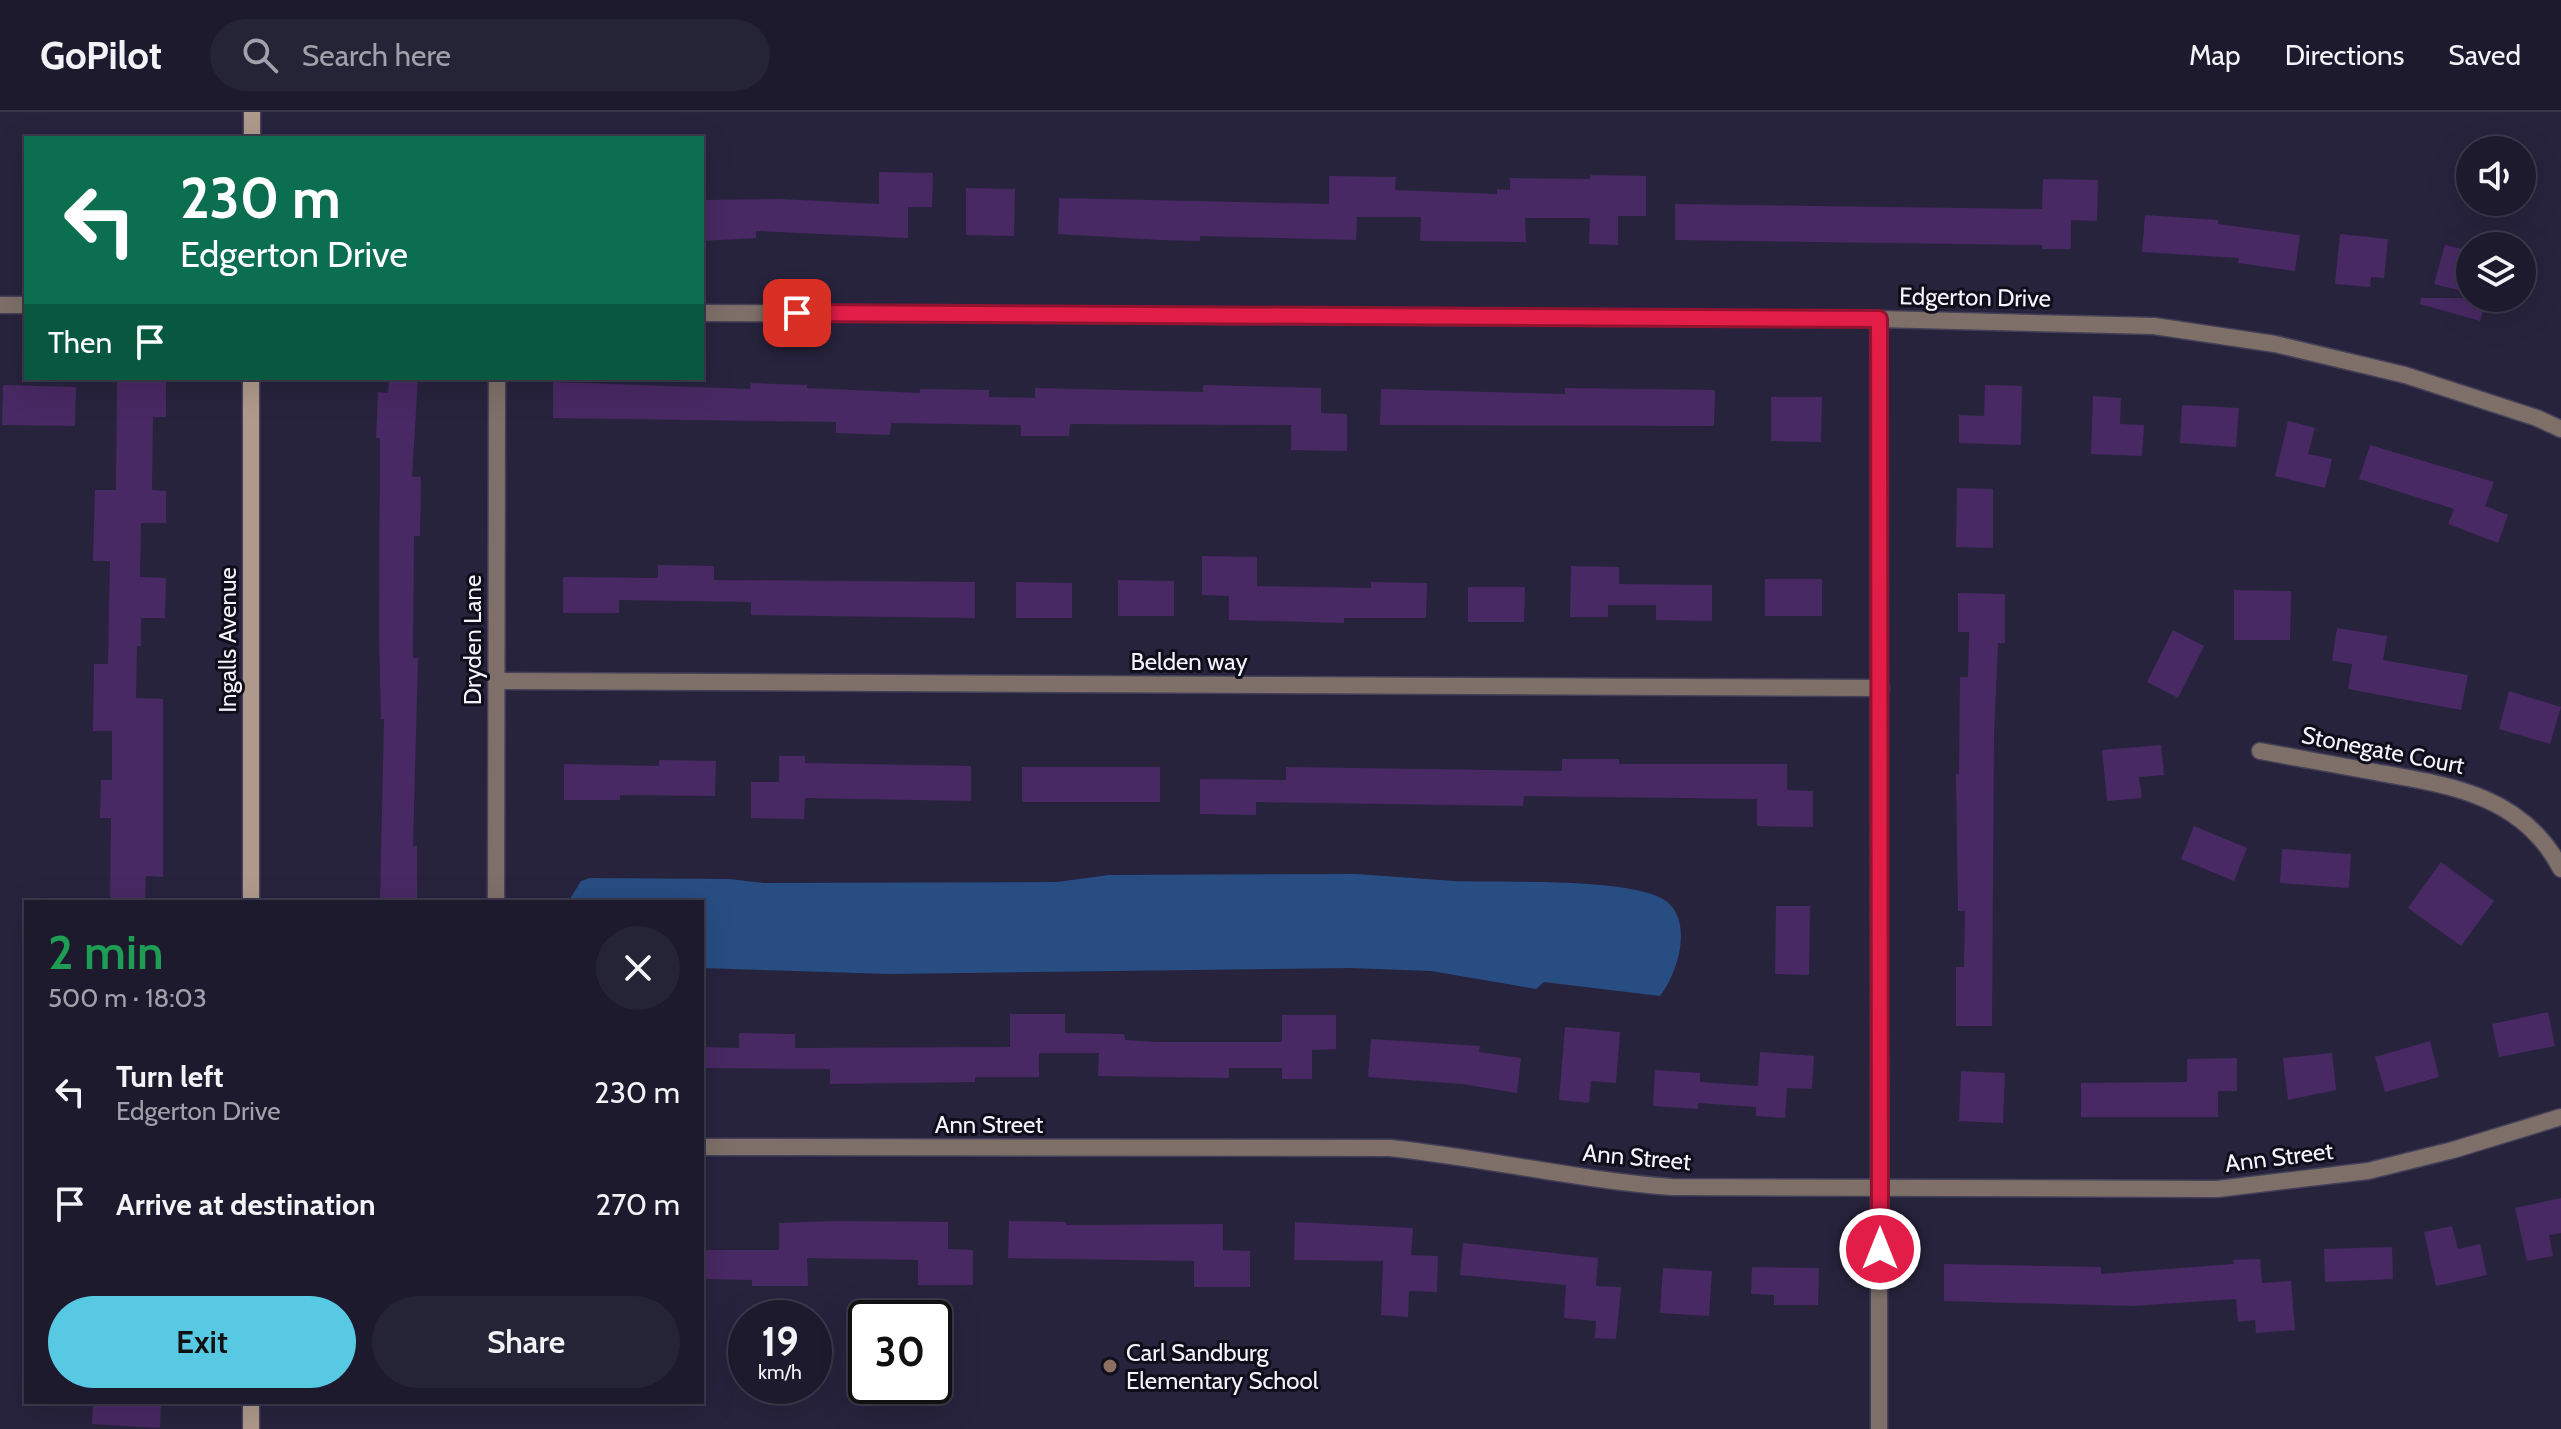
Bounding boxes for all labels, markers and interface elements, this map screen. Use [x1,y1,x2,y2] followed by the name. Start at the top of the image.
[210,19,770,91] search box
[40,32,162,79] text: GoPilot
[238,33,282,77] icon: search
[302,37,451,74] text: Search here
[2189,38,2241,72] text: Map
[2285,38,2404,72] text: Directions
[2448,38,2521,72] text: Saved
[2456,136,2536,312] map controls
[2456,136,2536,216] button: sound
[180,164,341,232] text: 230 m
[48,168,152,272] icon: left
[180,232,408,276] text: Edgerton Drive
[2456,232,2536,312] button: layers
[763,279,831,347] pin
[1899,281,2051,313] street label: Edgerton Drive
[775,291,819,335] icon: arrive
[128,320,172,364] icon: arrive
[48,324,112,361] text: Then
[213,567,242,713] street label: Ingalls Avenue
[458,575,487,705] street label: Dryden Lane
[1130,647,1248,676] street label: Belden way
[2299,720,2467,780] street label: Stonegate Court
[48,923,164,981] text: 2 min
[596,926,680,1010] button: close
[48,982,207,1014] text: 500 m · 18:03
[116,1058,224,1095] text: Turn left
[48,1070,92,1114] icon: left
[594,1074,680,1111] text: 230 m
[116,1095,281,1127] text: Edgerton Drive
[935,1110,1043,1139] street label: Ann Street
[2223,1136,2335,1178] street label: Ann Street
[1582,1138,1692,1176] street label: Ann Street
[48,1182,92,1226] icon: arrive
[116,1186,376,1223] text: Arrive at destination
[595,1186,680,1223] text: 270 m
[1838,1207,1922,1291] position arrow
[48,1296,356,1388] button: Exit
[372,1296,680,1388] button: Share
[848,1300,952,1404] speed limit sign: 30
[761,1317,799,1366] text: 19
[1126,1338,1319,1395] place label: Carl Sandburg Elementary School
[1101,1357,1119,1375] marker: Carl Sandburg Elementary School
[758,1360,802,1384] text: km/h

